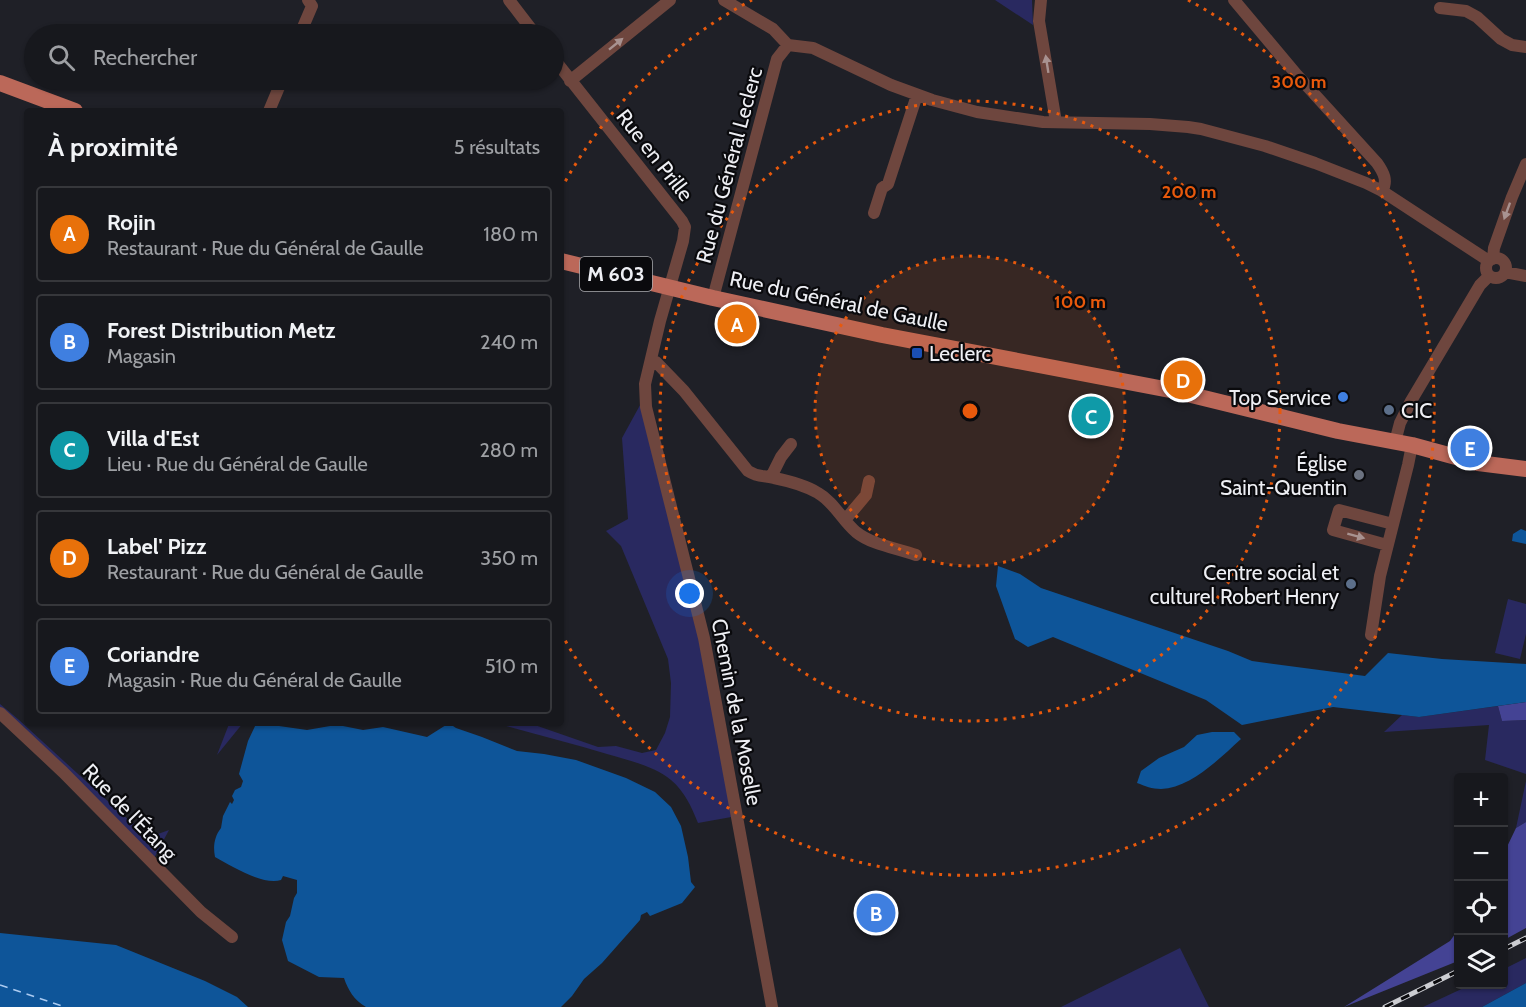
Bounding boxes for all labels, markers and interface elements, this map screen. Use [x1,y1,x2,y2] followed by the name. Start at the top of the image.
[24,24,564,90] search box
[608,37,624,50] one-way arrow
[45,41,78,74] icon: search
[93,44,197,71] text: Rechercher
[1042,55,1051,74] one-way arrow
[691,64,767,266] street label: Rue du Général Leclerc
[1272,71,1326,93] text: 300 m
[611,104,699,206] street label: Rue en Prille
[48,131,178,163] text: À proximité
[454,135,540,159] text: 5 résultats
[1162,181,1216,203] text: 200 m
[1502,202,1511,220] one-way arrow
[107,209,156,236] text: Rojin
[63,222,76,246] text: A
[483,222,538,246] text: 180 m
[107,236,423,260] text: Restaurant · Rue du Général de Gaulle
[580,257,652,291] road number: M 603
[727,266,951,336] street label: Rue du Général de Gaulle
[1054,291,1106,313] text: 100 m
[718,302,756,346] pin: A
[107,317,335,344] text: Forest Distribution Metz
[63,330,76,354] text: B
[480,330,538,354] text: 240 m
[929,341,991,366] place label: Leclerc
[107,344,176,368] text: Magasin
[910,346,924,360] marker: Leclerc
[1164,358,1202,403] pin: D
[1229,385,1331,410] place label: Top Service
[1336,390,1350,404] marker: Top Service
[1072,394,1110,438] pin: C
[1401,398,1432,423] place label: CIC
[960,401,980,421] centre of rings
[1382,403,1396,417] marker: CIC
[107,425,199,452] text: Villa d'Est
[1450,426,1490,470] pin: E
[63,438,76,462] text: C
[479,438,538,462] text: 280 m
[1220,451,1347,500] place label: Église Saint-Quentin
[107,452,368,476] text: Lieu · Rue du Général de Gaulle
[1352,468,1366,482] marker: Église Saint-Quentin
[1348,532,1366,541] one-way arrow
[107,533,206,560] text: Label' Pizz
[62,546,77,570] text: D
[480,546,538,570] text: 350 m
[107,560,423,584] text: Restaurant · Rue du Général de Gaulle
[1150,560,1339,609] place label: Centre social et culturel Robert Henry
[1344,577,1358,591] marker: Centre social et culturel Robert Henry
[675,579,704,608] your location
[707,617,767,808] street label: Chemin de la Moselle
[107,641,199,668] text: Coriandre
[64,654,75,678] text: E
[485,654,538,678] text: 510 m
[107,668,402,692] text: Magasin · Rue du Général de Gaulle
[78,758,183,866] street label: Rue de l'Étang
[1454,773,1508,989] map controls
[1454,773,1508,827] button: +
[1454,827,1508,881] button: −
[1454,881,1508,935] button: locate
[856,890,896,936] pin: B
[1454,935,1508,989] button: layers

